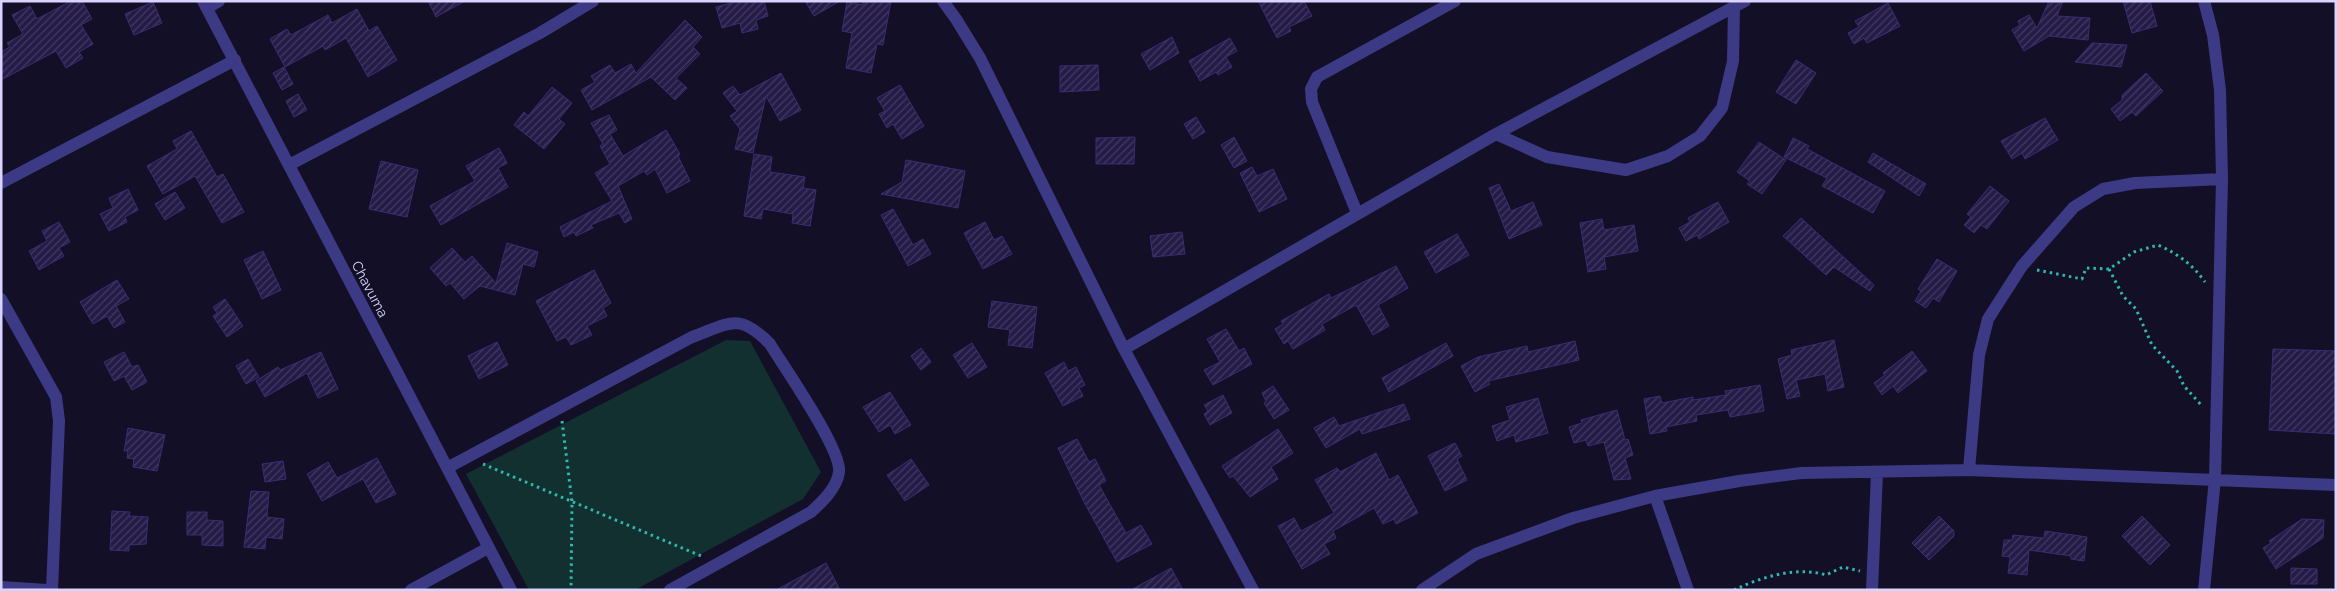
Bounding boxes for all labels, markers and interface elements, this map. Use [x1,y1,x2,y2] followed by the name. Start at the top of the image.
[349,258,391,320] street label: Chavuma

